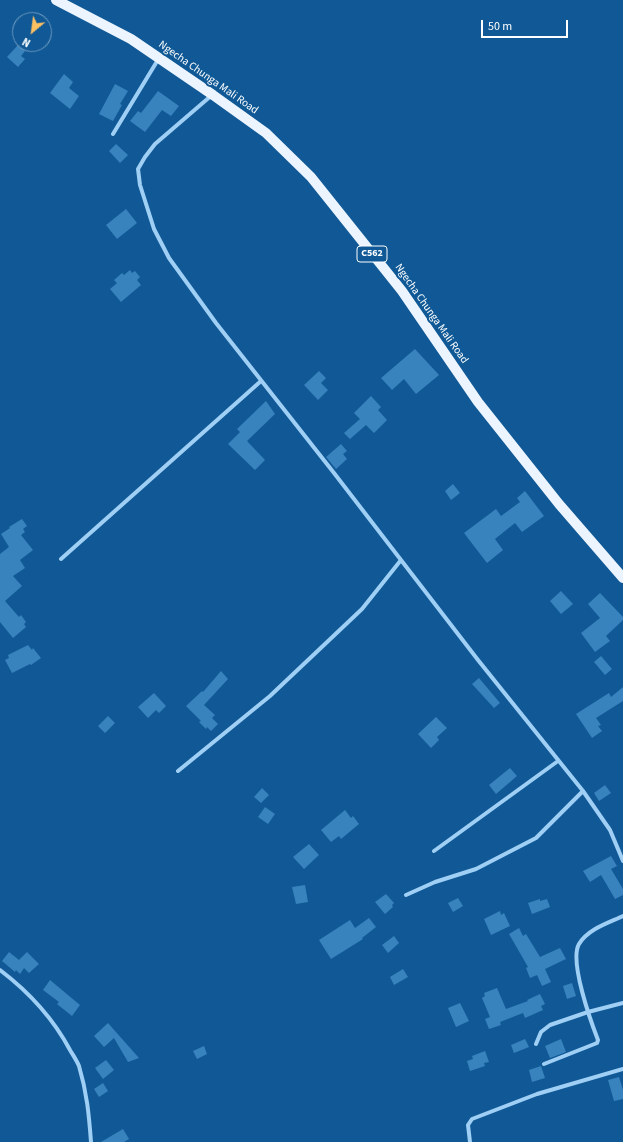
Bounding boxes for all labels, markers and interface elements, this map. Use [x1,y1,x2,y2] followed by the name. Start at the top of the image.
[12,12,52,52] north arrow
[483,12,570,38] scale bar
[488,18,512,35] text: 50 m
[20,34,33,50] text: N
[155,38,261,118] street label: Ngecha Chunga Mali Road
[357,246,387,262] road number: C562
[391,261,471,367] street label: Ngecha Chunga Mali Road

